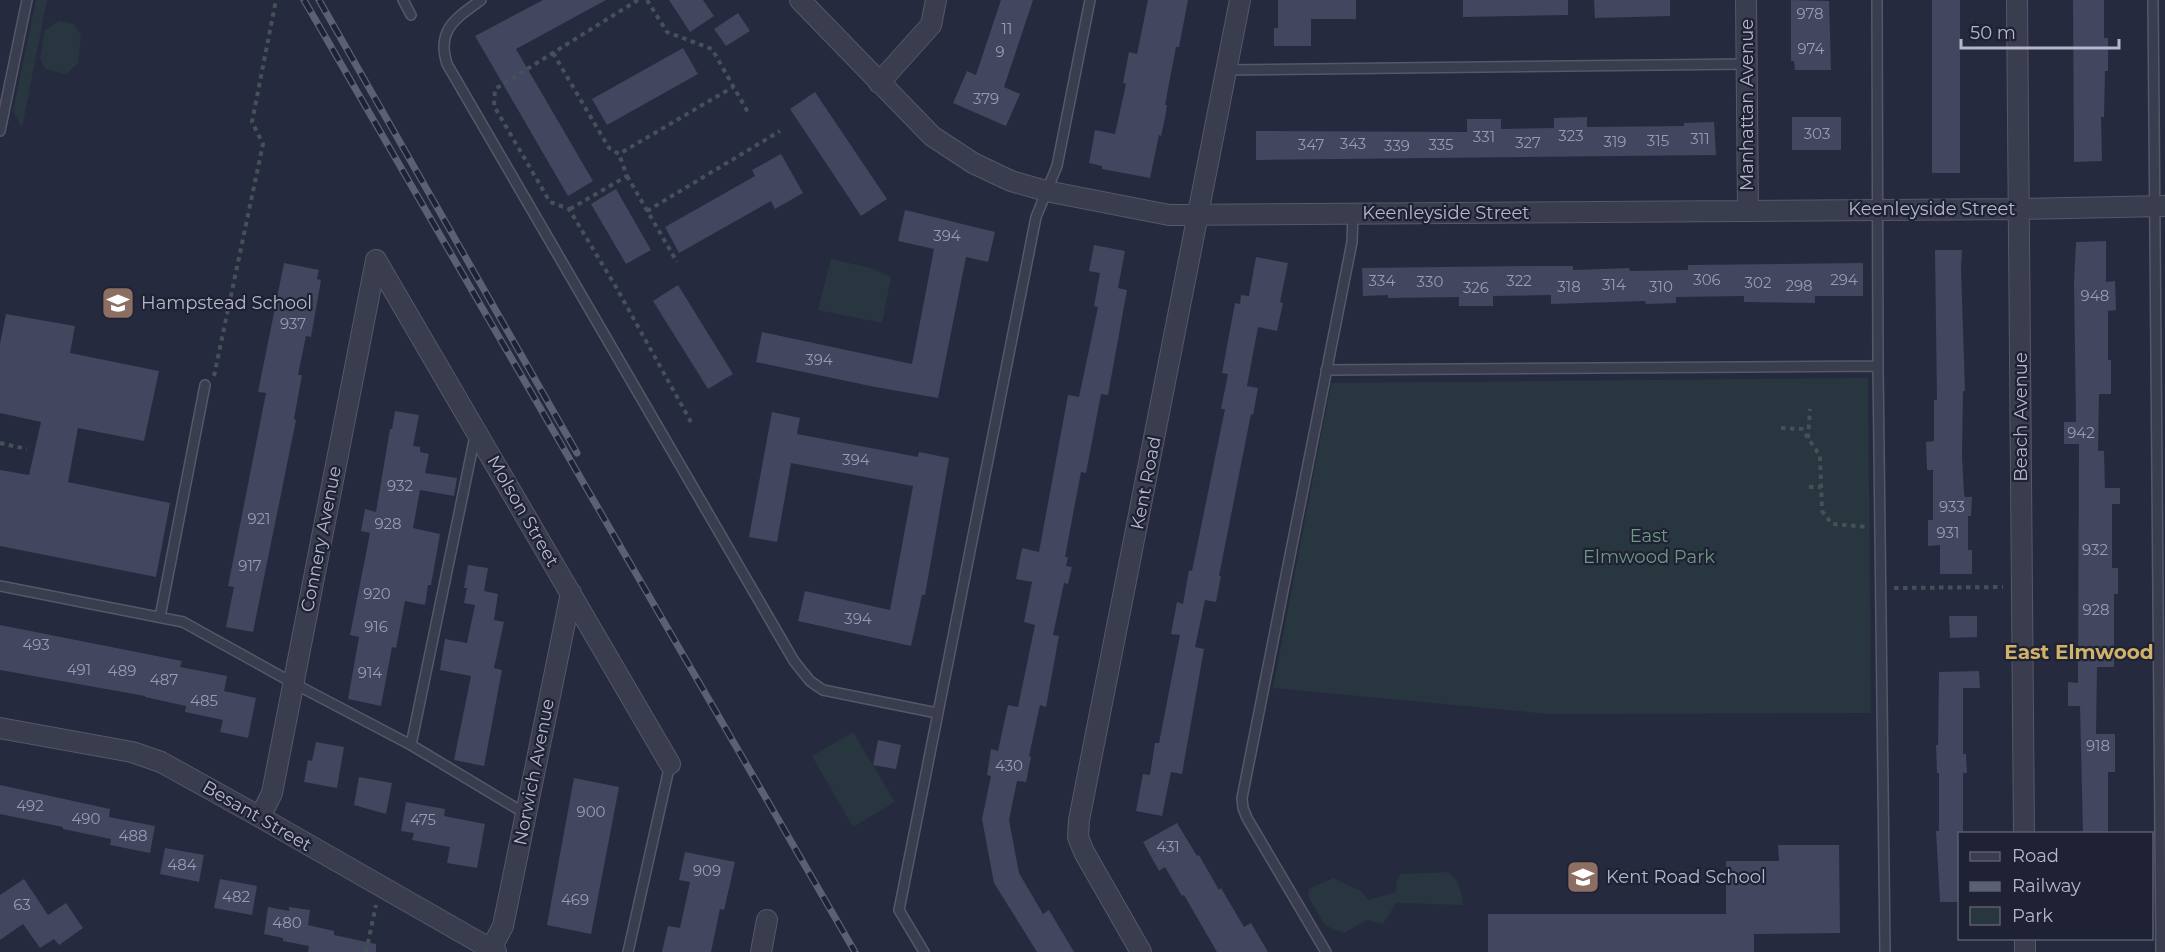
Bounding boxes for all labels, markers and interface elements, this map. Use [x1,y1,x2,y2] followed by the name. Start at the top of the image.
[1796,4,1824,23] house number: 978
[1961,12,2118,50] scale bar
[1002,19,1012,38] house number: 11
[1736,19,1758,191] street label: Manhattan Avenue
[1970,22,2016,44] text: 50 m
[1798,39,1824,58] house number: 974
[995,42,1005,61] house number: 9
[973,89,999,108] house number: 379
[1804,124,1830,143] house number: 303
[1558,126,1584,145] house number: 323
[1473,127,1495,146] house number: 331
[1690,129,1710,148] house number: 311
[1647,131,1669,150] house number: 315
[1603,132,1627,151] house number: 319
[1515,133,1541,152] house number: 327
[1340,134,1366,153] house number: 343
[1298,135,1324,154] house number: 347
[1428,135,1454,154] house number: 335
[1384,136,1410,155] house number: 339
[1848,198,2016,220] street label: Keenleyside Street
[1362,202,1530,224] street label: Keenleyside Street
[933,226,961,245] house number: 394
[1693,270,1721,289] house number: 306
[1830,270,1858,289] house number: 294
[1369,271,1395,290] house number: 334
[1506,271,1532,290] house number: 322
[1417,272,1443,291] house number: 330
[1745,273,1771,292] house number: 302
[1602,275,1626,294] house number: 314
[1785,276,1813,295] house number: 298
[1557,277,1581,296] house number: 318
[1649,277,1673,296] house number: 310
[1463,278,1489,297] house number: 326
[100,285,136,321] school or university icon: Hampstead School
[2081,286,2109,305] house number: 948
[141,292,312,314] place label: Hampstead School
[280,314,306,333] house number: 937
[805,350,833,369] house number: 394
[2010,352,2032,482] street label: Beach Avenue
[2067,423,2095,442] house number: 942
[1126,435,1166,531] street label: Kent Road
[842,450,870,469] house number: 394
[482,452,564,570] street label: Molson Street
[296,464,346,614] street label: Connery Avenue
[387,476,413,495] house number: 932
[1939,497,1965,516] house number: 933
[247,509,271,528] house number: 921
[374,514,402,533] house number: 928
[1937,523,1959,542] house number: 931
[1583,525,1715,568] park label: East Elmwood Park
[2082,540,2108,559] house number: 932
[238,556,262,575] house number: 917
[363,584,391,603] house number: 920
[2082,600,2110,619] house number: 928
[844,609,872,628] house number: 394
[364,617,388,636] house number: 916
[22,635,50,654] house number: 493
[2004,640,2154,664] district label: East Elmwood
[67,660,91,679] house number: 491
[108,661,136,680] house number: 489
[358,663,382,682] house number: 914
[150,670,178,689] house number: 487
[190,691,218,710] house number: 485
[509,697,559,847] street label: Norwich Avenue
[2086,736,2110,755] house number: 918
[995,756,1023,775] house number: 430
[198,776,316,856] street label: Besant Street
[16,796,44,815] house number: 492
[577,802,606,821] house number: 900
[72,809,100,828] house number: 490
[410,810,436,829] house number: 475
[118,826,148,845] house number: 488
[1958,832,2153,940] legend
[1156,837,1180,856] house number: 431
[2012,845,2059,867] text: Road
[167,855,197,874] house number: 484
[1565,859,1601,895] school or university icon: Kent Road School
[693,861,721,880] house number: 909
[1606,866,1766,888] place label: Kent Road School
[2012,875,2081,897] text: Railway
[222,887,250,906] house number: 482
[561,890,589,909] house number: 469
[13,895,31,914] house number: 63
[2012,905,2053,927] text: Park
[272,913,302,932] house number: 480

